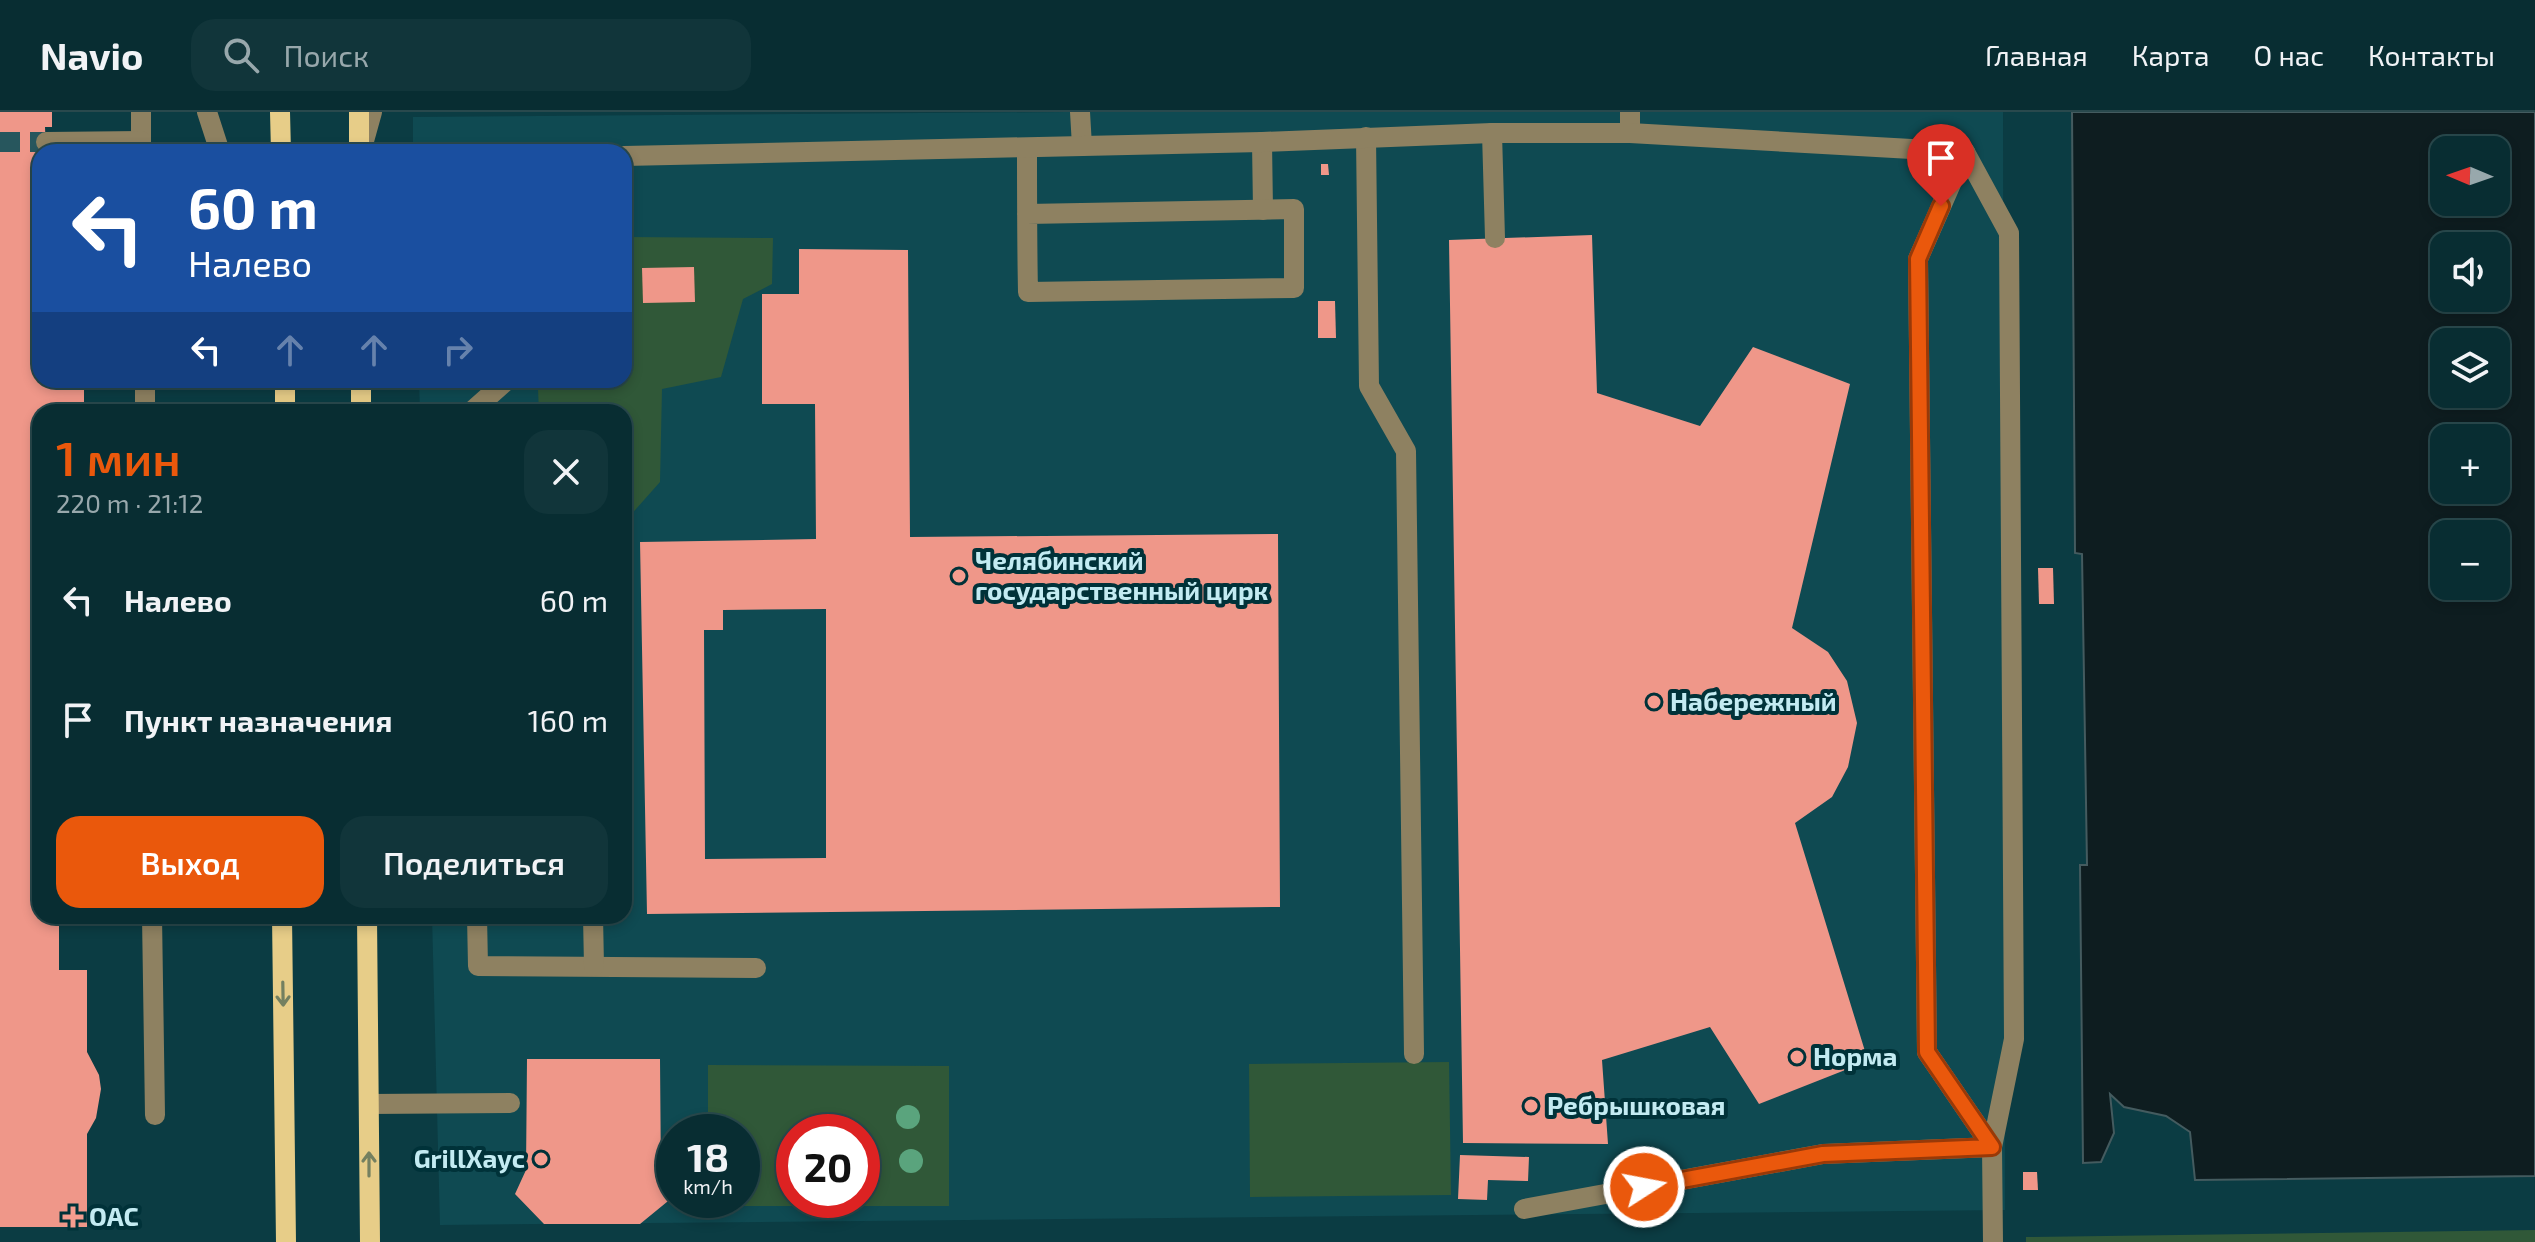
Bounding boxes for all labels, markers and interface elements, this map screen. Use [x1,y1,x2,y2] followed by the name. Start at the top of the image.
[191,19,751,91] search box
[40,32,143,78] text: Navio
[219,33,263,77] icon: search
[283,37,369,73] text: Поиск
[1985,38,2088,72] text: Главная
[2132,38,2210,72] text: Карта
[2254,38,2324,72] text: О нас
[2368,38,2495,72] text: Контакты
[1907,124,1975,206] pin
[1919,136,1963,180] icon: arrive
[2430,136,2510,216] north arrow
[2430,136,2510,600] map controls
[188,173,318,240] text: 60 m
[56,176,160,280] icon: left
[2430,232,2510,312] button: sound
[188,241,312,284] text: Налево
[184,328,228,372] icon: left
[268,328,312,372] icon: ahead
[352,328,396,372] icon: ahead
[436,328,480,372] icon: right
[2430,328,2510,408] button: layers
[2430,424,2510,504] button: +
[56,428,181,486] text: 1 мин
[524,430,608,514] button: close
[56,487,203,518] text: 220 m · 21:12
[2430,520,2510,600] button: −
[975,544,1269,605] place label: Челябинский государственный цирк
[950,567,968,585] marker: Челябинский государственный цирк
[56,578,100,622] icon: left
[124,582,232,618] text: Налево
[540,582,608,618] text: 60 m
[1670,685,1837,716] place label: Набережный
[1645,693,1663,711] marker: Набережный
[56,698,100,742] icon: arrive
[124,702,392,738] text: Пункт назначения
[528,702,608,738] text: 160 m
[56,816,324,908] button: Выход
[340,816,608,908] button: Поделиться
[275,980,291,1007] one-way arrow
[1813,1040,1897,1071] place label: Норма
[1788,1048,1806,1066] marker: Норма
[1547,1089,1725,1120] place label: Ребрышковая
[1522,1097,1540,1115] marker: Ребрышковая
[776,1114,880,1218] speed limit sign: 20
[687,1132,729,1180] text: 18
[414,1142,525,1174] place label: GrillXayc
[1602,1145,1686,1229] position arrow
[532,1150,550,1168] marker: GrillXayc
[361,1151,377,1178] one-way arrow
[683,1174,733,1198] text: km/h
[89,1200,139,1231] place label: ОАС
[64,1208,82,1226] marker: ОАС

